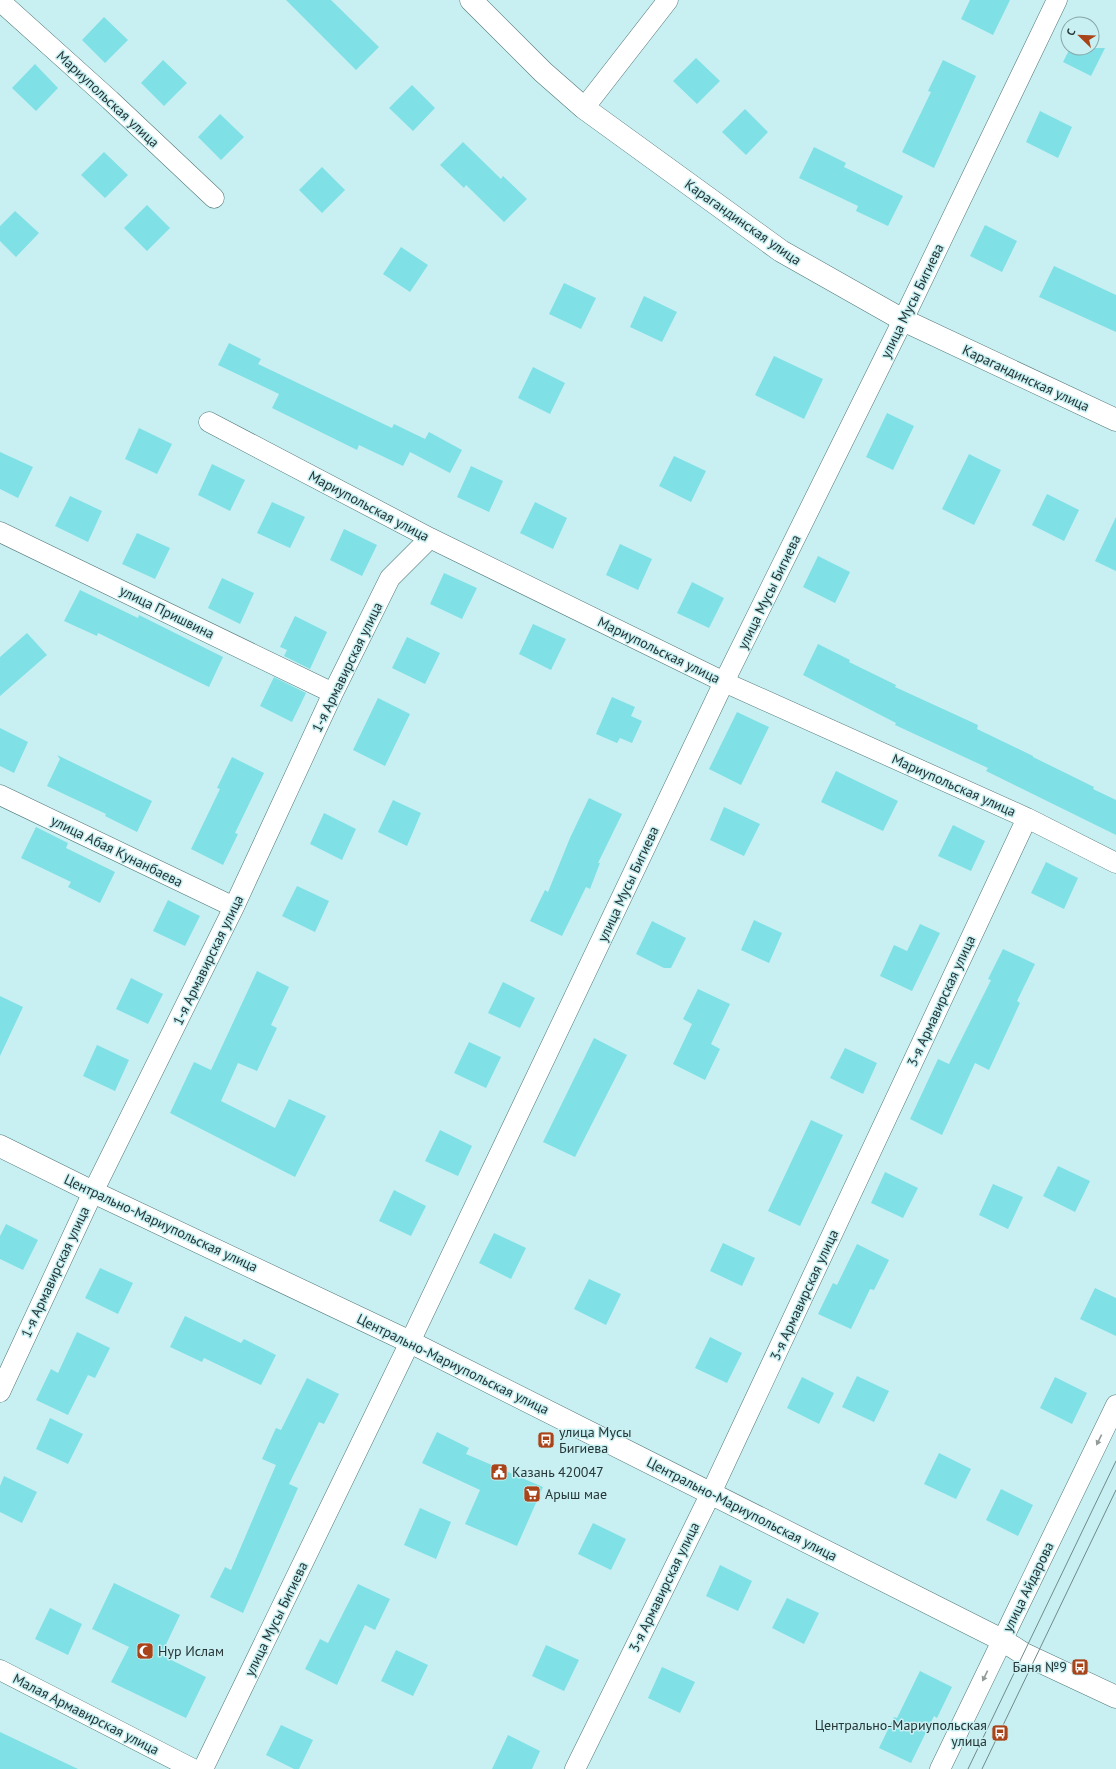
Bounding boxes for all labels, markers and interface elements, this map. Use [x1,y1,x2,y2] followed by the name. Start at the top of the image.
[1060,16,1100,56] north arrow
[1063,27,1078,38] text: С
[53,47,163,151] street label: Мариупольская улица
[681,175,805,269] street label: Карагандинская улица
[876,241,948,361] street label: улица Мусы Бигиева
[959,341,1093,415] street label: Карагандинская улица
[306,467,432,545] street label: Мариупольская улица
[733,532,805,652] street label: улица Мусы Бигиева
[117,581,217,643] street label: улица Пришвина
[308,599,386,735] street label: 1-я Армавирская улица
[595,613,723,687] street label: Мариупольская улица
[889,750,1019,820] street label: Мариупольская улица
[48,811,186,891] street label: улица Абая Кунанбаева
[593,823,663,945] street label: улица Мусы Бигиева
[169,892,247,1028] street label: 1-я Армавирская улица
[903,933,979,1069] street label: 3-я Армавирская улица
[61,1170,261,1276] street label: Центрально-Мариупольская улица
[17,1204,93,1340] street label: 1-я Армавирская улица
[766,1227,842,1363] street label: 3-я Армавирская улица
[354,1310,552,1419] street label: Центрально-Мариупольская улица
[559,1423,631,1457] place label: улица Мусы Бигиева
[536,1430,556,1450] bus stop icon: улица Мусы Бигиева
[1096,1434,1102,1445] one-way arrow
[644,1453,840,1565] street label: Центрально-Мариупольская улица
[489,1462,509,1482] public building icon: Казань 420047
[512,1463,604,1481] place label: Казань 420047
[522,1484,542,1504] supermarket icon: Арыш мае
[545,1485,607,1503] place label: Арыш мае
[625,1519,703,1655] street label: 3-я Армавирская улица
[998,1539,1058,1635] street label: улица Айдарова
[240,1559,312,1679] street label: улица Мусы Бигиева
[135,1641,155,1661] mosque icon: Нур Ислам
[158,1642,224,1660] place label: Нур Ислам
[1070,1657,1090,1677] bus stop icon: Баня №9
[1012,1658,1067,1676] place label: Баня №9
[10,1669,162,1759] street label: Малая Армавирская улица
[982,1670,988,1681] one-way arrow
[815,1716,987,1750] place label: Центрально-Мариупольская улица
[990,1723,1010,1743] bus stop icon: Центрально-Мариупольская улица

